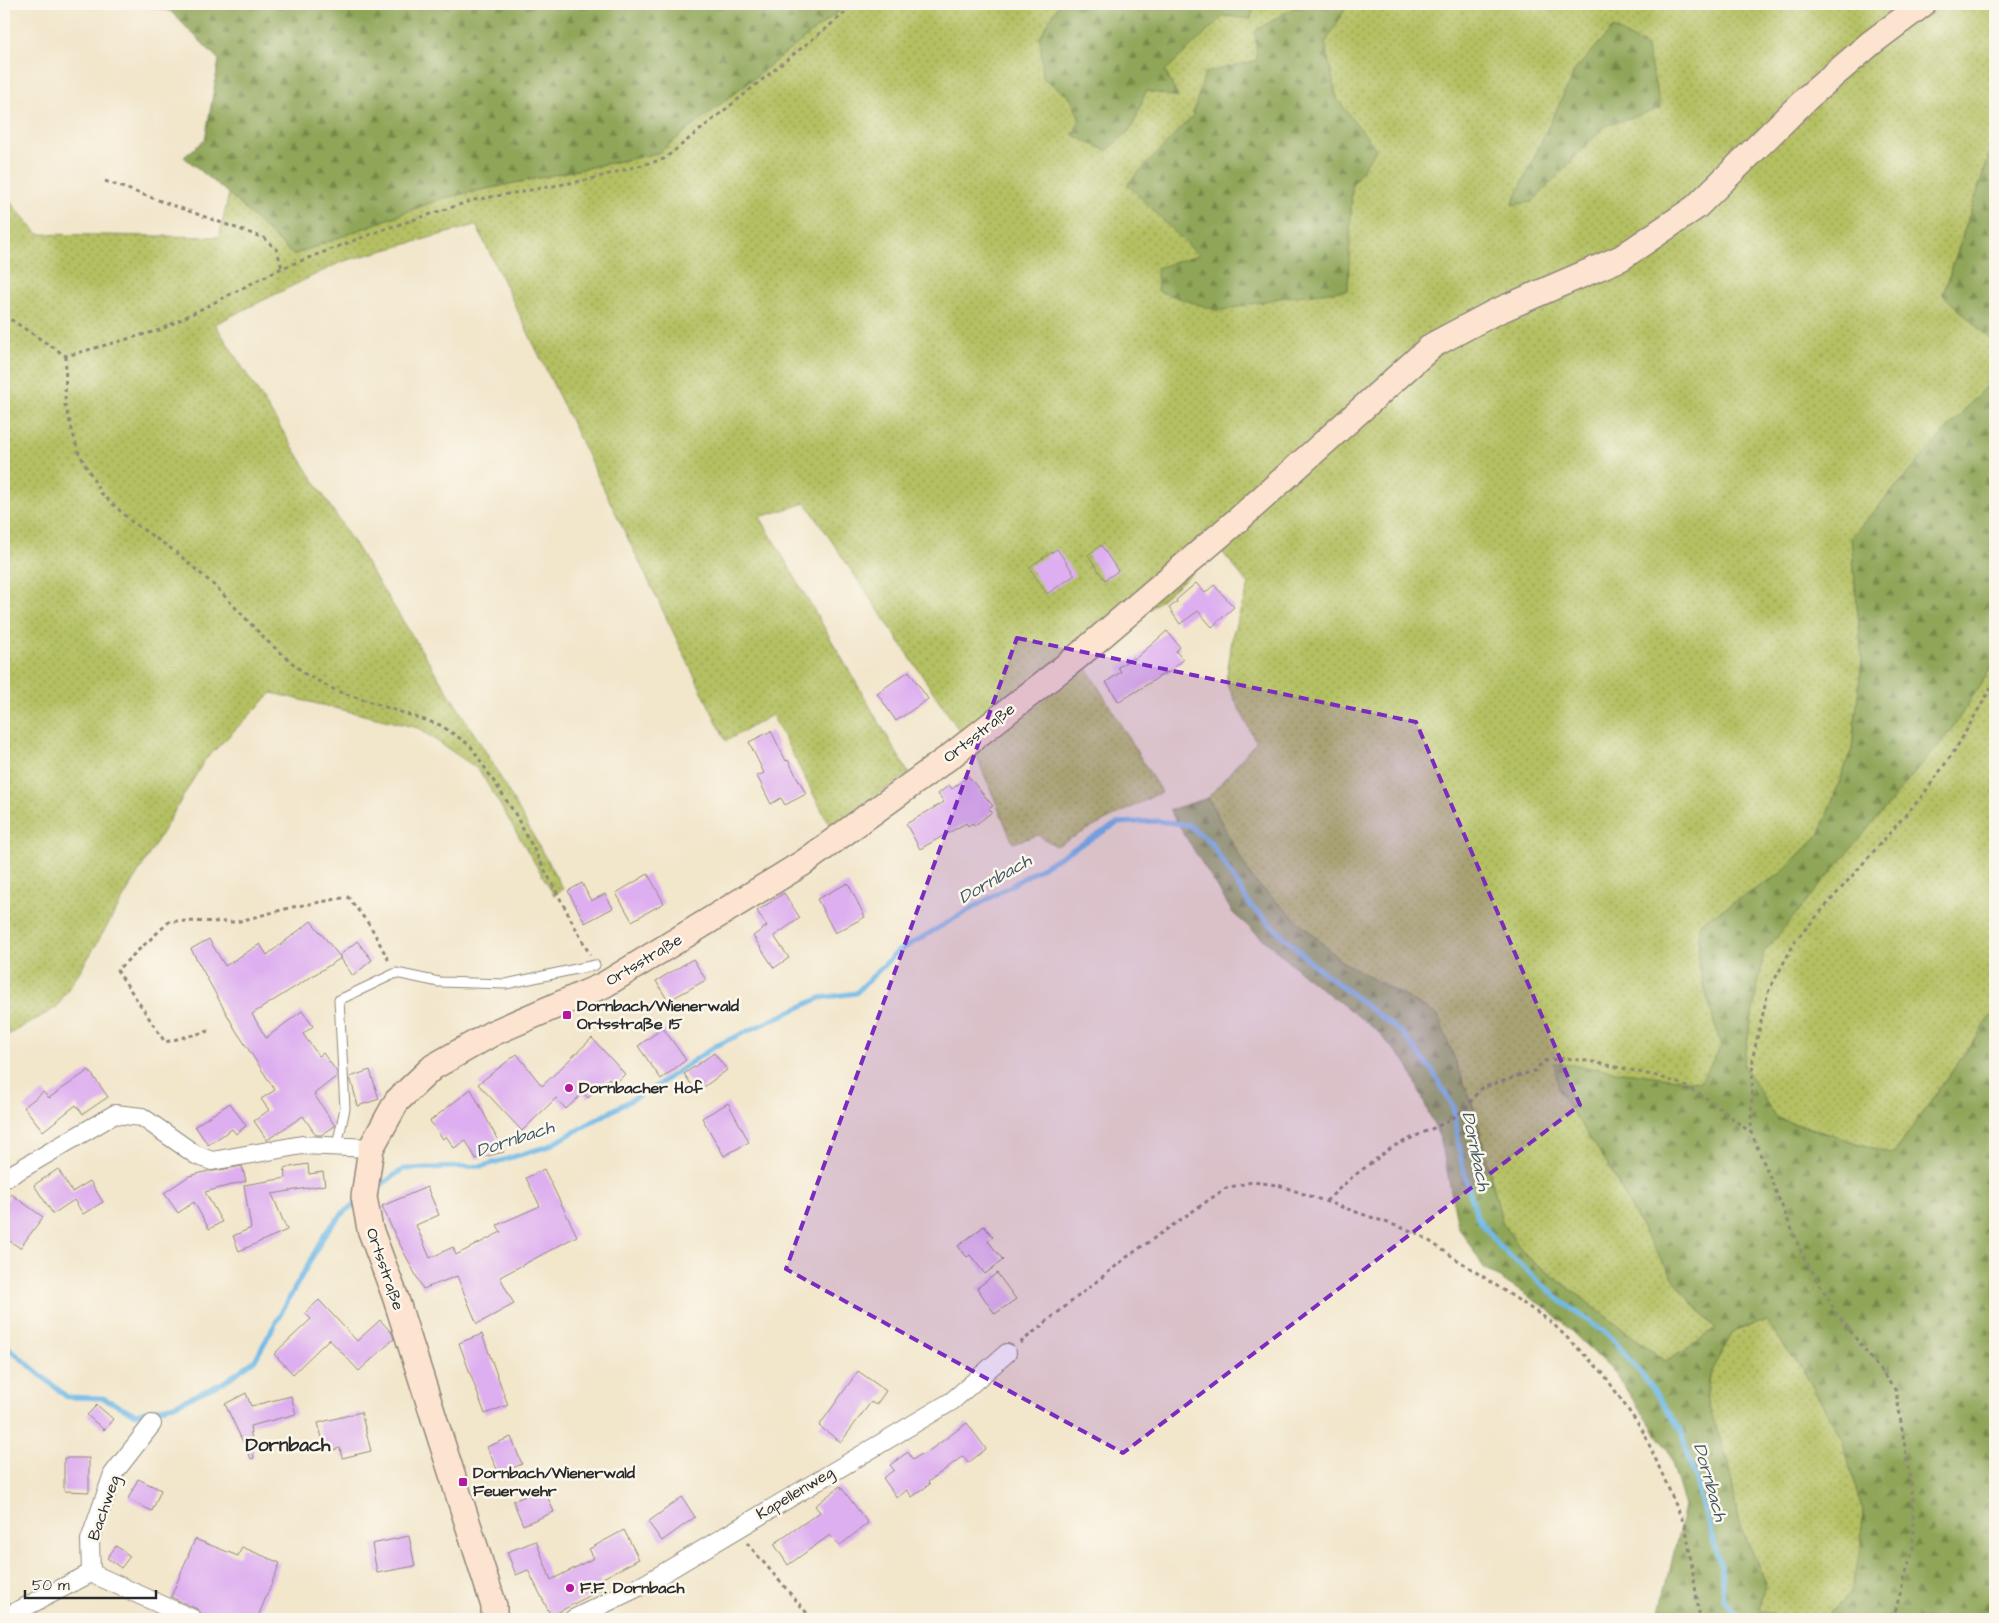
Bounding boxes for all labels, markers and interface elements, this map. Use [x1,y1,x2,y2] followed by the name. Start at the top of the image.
[939,698,1020,768] street label: Ortsstraße
[954,848,1037,910] water label: Dornbach
[602,928,687,991] street label: Ortsstraße
[577,995,740,1035] place label: Dornbach/Wienerwald Ortsstraße 15
[561,1009,573,1021] marker: Dornbach/Wienerwald Ortsstraße 15
[579,1077,703,1099] place label: Dornbacher Hof
[563,1082,575,1094] marker: Dornbacher Hof
[1455,1109,1497,1194] water label: Dornbach
[473,1114,558,1163] water label: Dornbach
[361,1225,409,1313] street label: Ortsstraße
[246,1432,331,1459] district label: Dornbach
[1687,1440,1733,1525] water label: Dornbach
[752,1461,838,1526] street label: Kapellenweg
[473,1462,636,1502] place label: Dornbach/Wienerwald Feuerwehr
[83,1473,126,1544] street label: Bachweg
[457,1476,469,1488] marker: Dornbach/Wienerwald Feuerwehr
[25,1568,156,1600] scale bar
[32,1575,70,1596] text: 50 m
[580,1577,686,1599] place label: F.F. Dornbach
[564,1582,576,1594] marker: F.F. Dornbach

